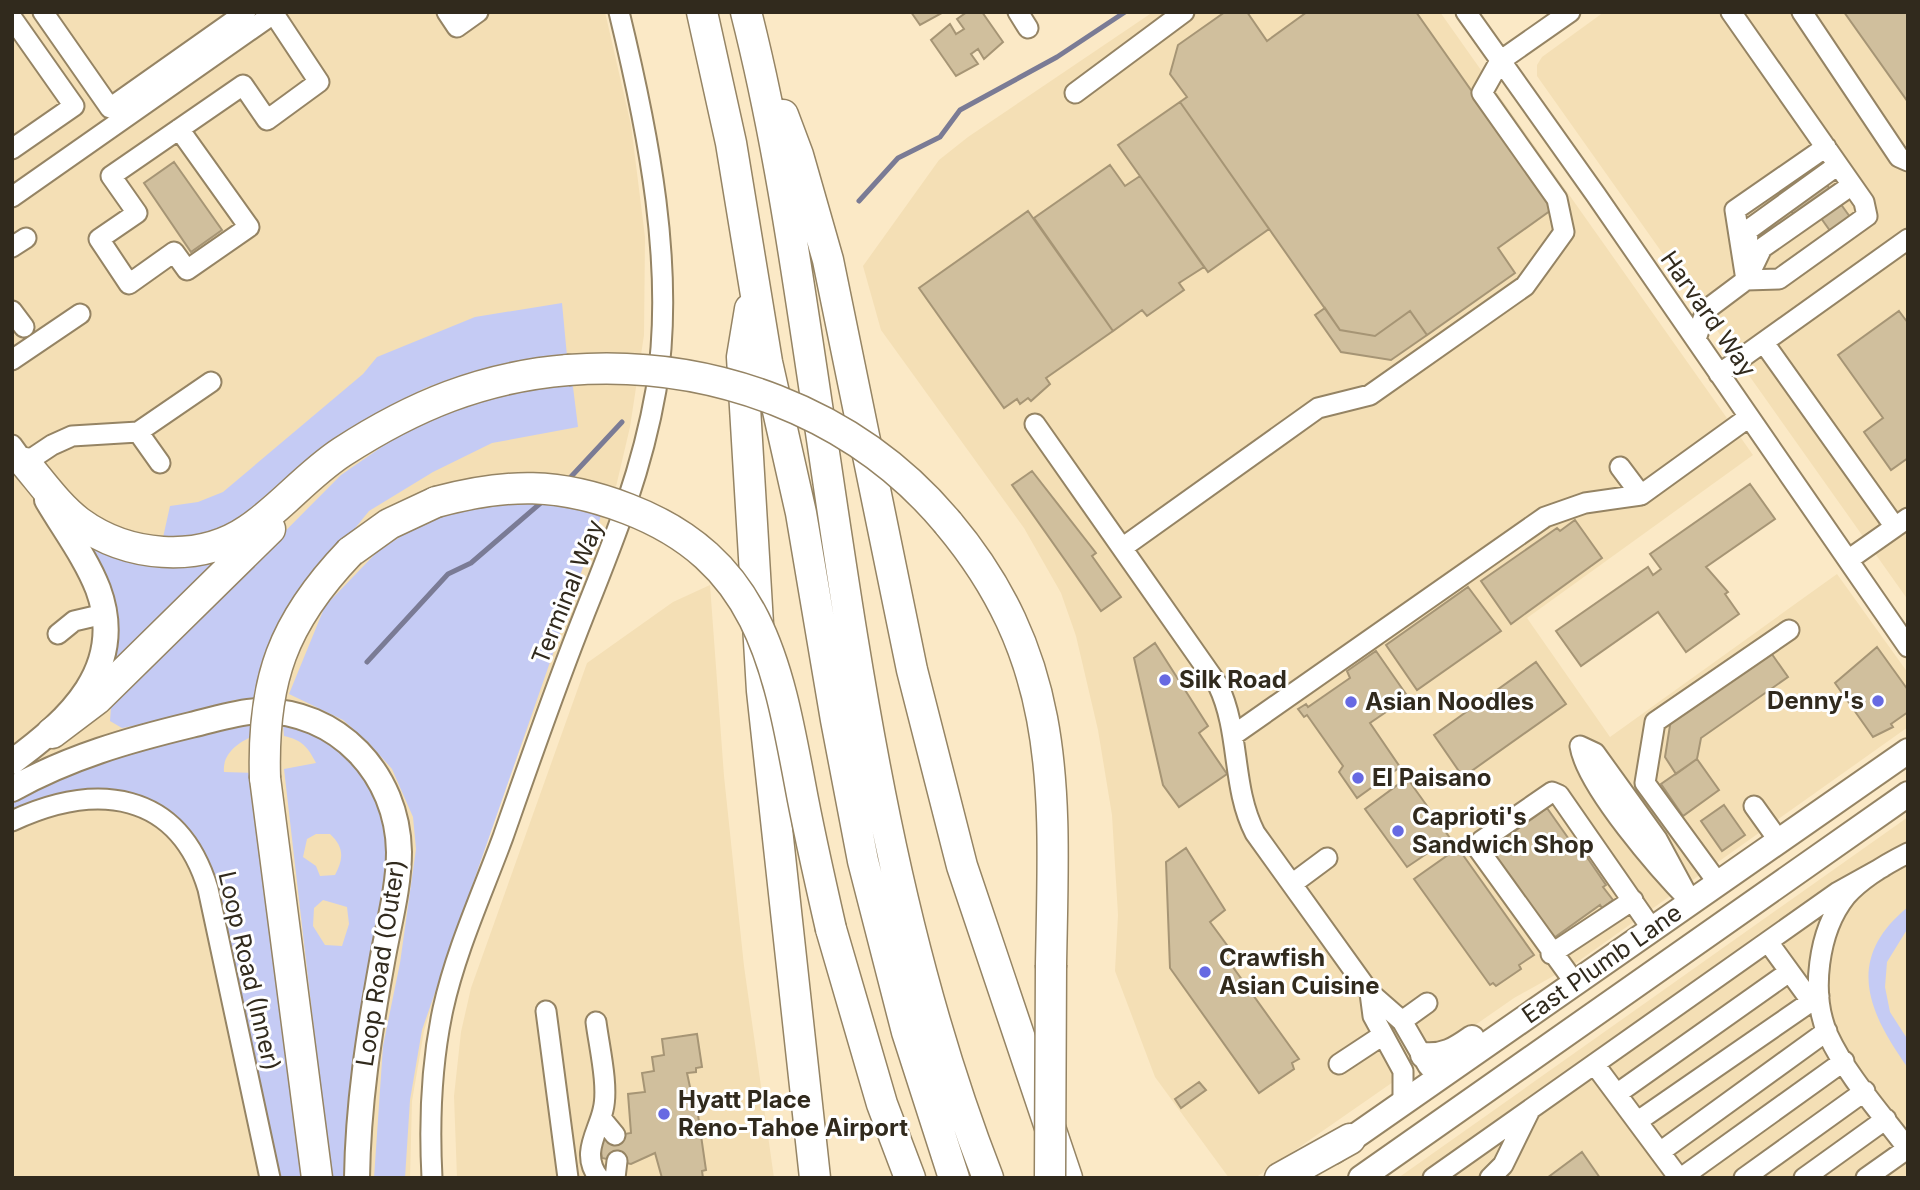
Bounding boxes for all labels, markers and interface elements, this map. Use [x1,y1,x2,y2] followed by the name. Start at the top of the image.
[1654,245,1762,382] street label: Harvard Way
[525,515,610,668] street label: Terminal Way
[1179,665,1287,694] place label: Silk Road
[1157,672,1173,688] marker: Silk Road
[1767,686,1864,715] place label: Denny's
[1365,687,1534,716] place label: Asian Noodles
[1870,693,1886,709] marker: Denny's
[1343,694,1359,710] marker: Asian Noodles
[1372,763,1491,792] place label: El Paisano
[1350,770,1366,786] marker: El Paisano
[1412,802,1594,859] place label: Caprioti's Sandwich Shop
[1390,823,1406,839] marker: Caprioti's Sandwich Shop
[350,857,411,1068] street label: Loop Road (Outer)
[212,868,287,1073] street label: Loop Road (Inner)
[1516,898,1687,1029] street label: East Plumb Lane
[1219,943,1380,1000] place label: Crawfish Asian Cuisine
[1197,964,1213,980] marker: Crawfish Asian Cuisine
[678,1085,908,1142] place label: Hyatt Place Reno-Tahoe Airport
[656,1106,672,1122] marker: Hyatt Place Reno-Tahoe Airport

